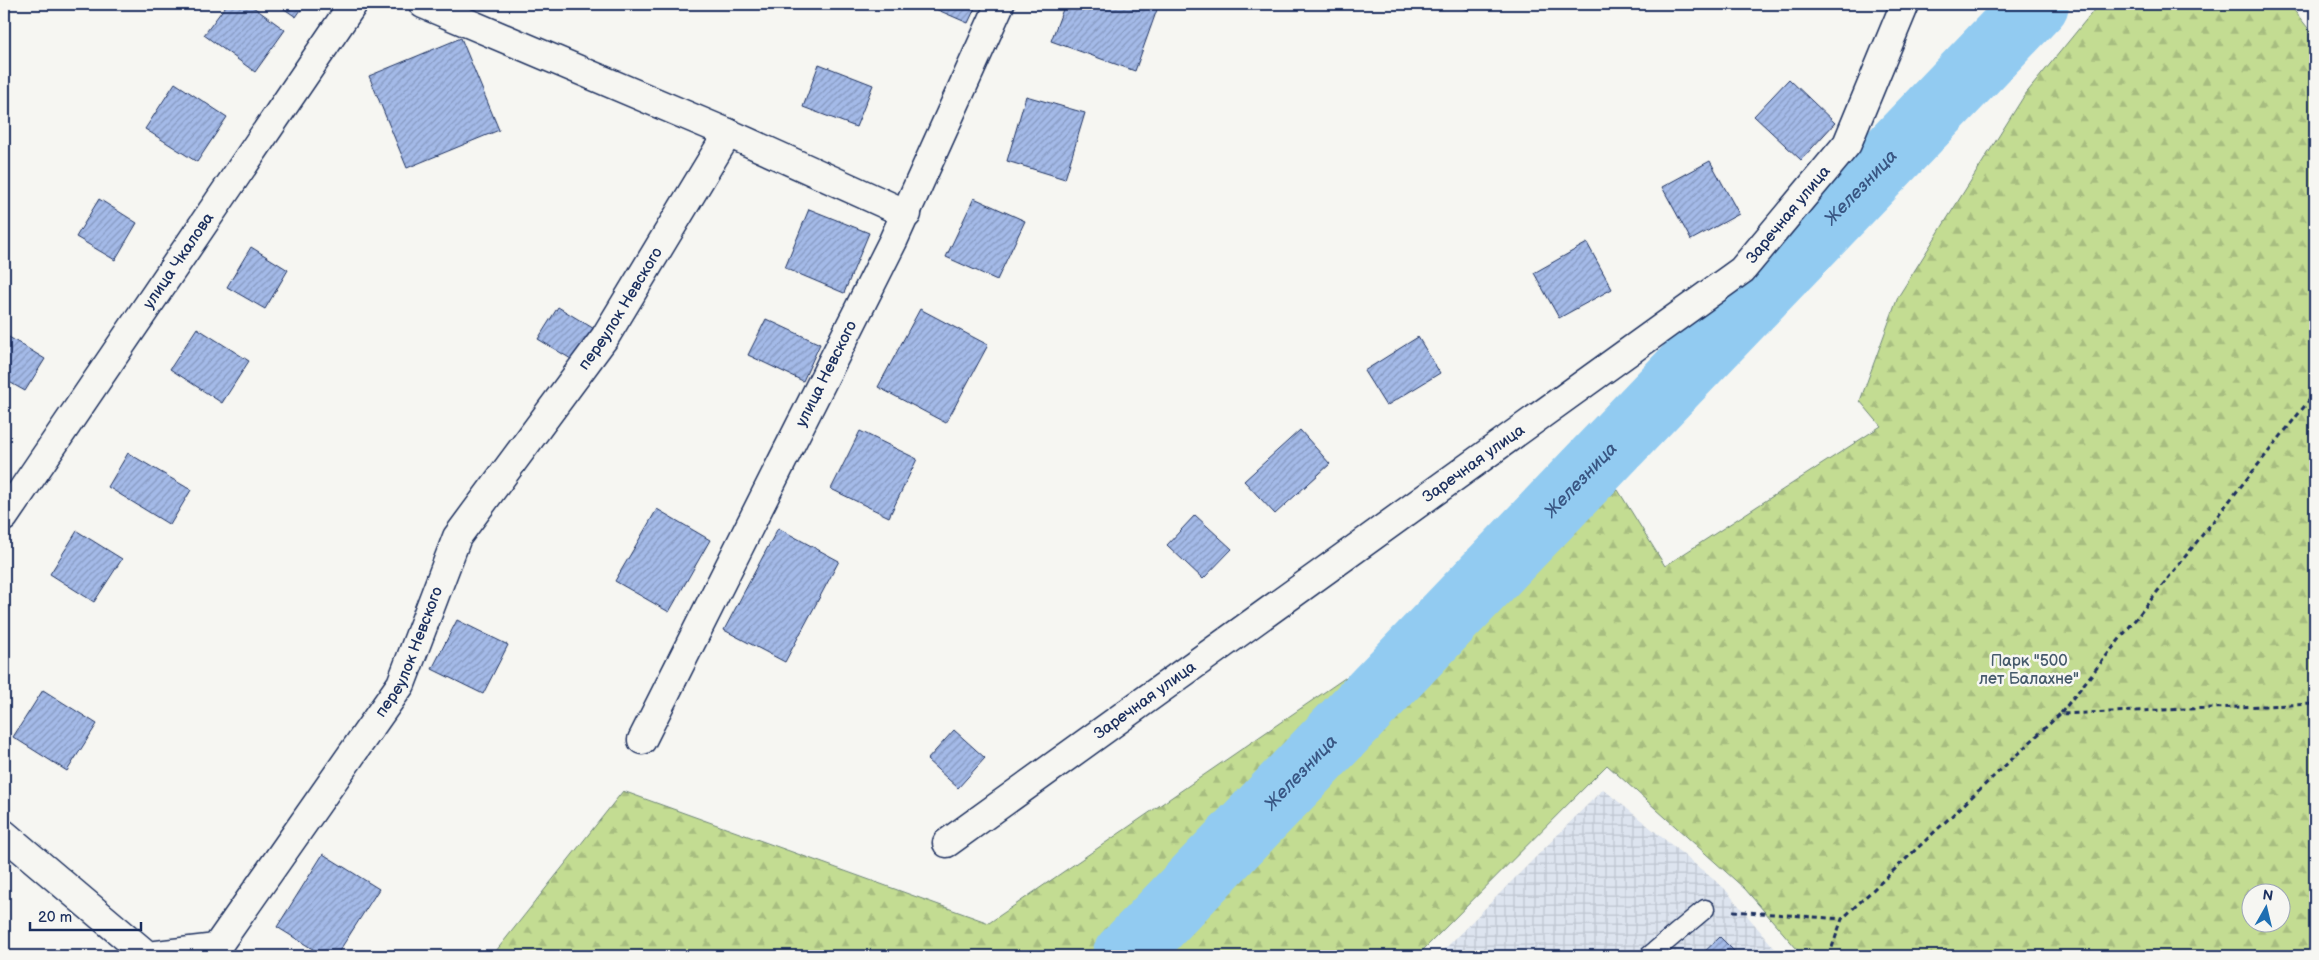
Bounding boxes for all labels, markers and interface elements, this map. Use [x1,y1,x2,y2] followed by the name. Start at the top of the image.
[1819,145,1901,230] water label: Железница
[1742,162,1835,267] street label: Заречная улица
[139,208,218,312] street label: улица Чкалова
[574,244,666,374] street label: переулок Невского
[792,317,861,430] street label: улица Невского
[1419,420,1529,507] street label: Заречная улица
[1539,438,1621,523] water label: Железница
[371,584,447,721] street label: переулок Невского
[1979,652,2079,689] park label: Парк "500 лет Балахне"
[1090,657,1200,743] street label: Заречная улица
[1259,730,1341,815] water label: Железница
[2242,882,2292,932] north arrow
[2261,886,2274,905] text: N
[30,900,141,932] scale bar
[38,908,72,927] text: 20 m

